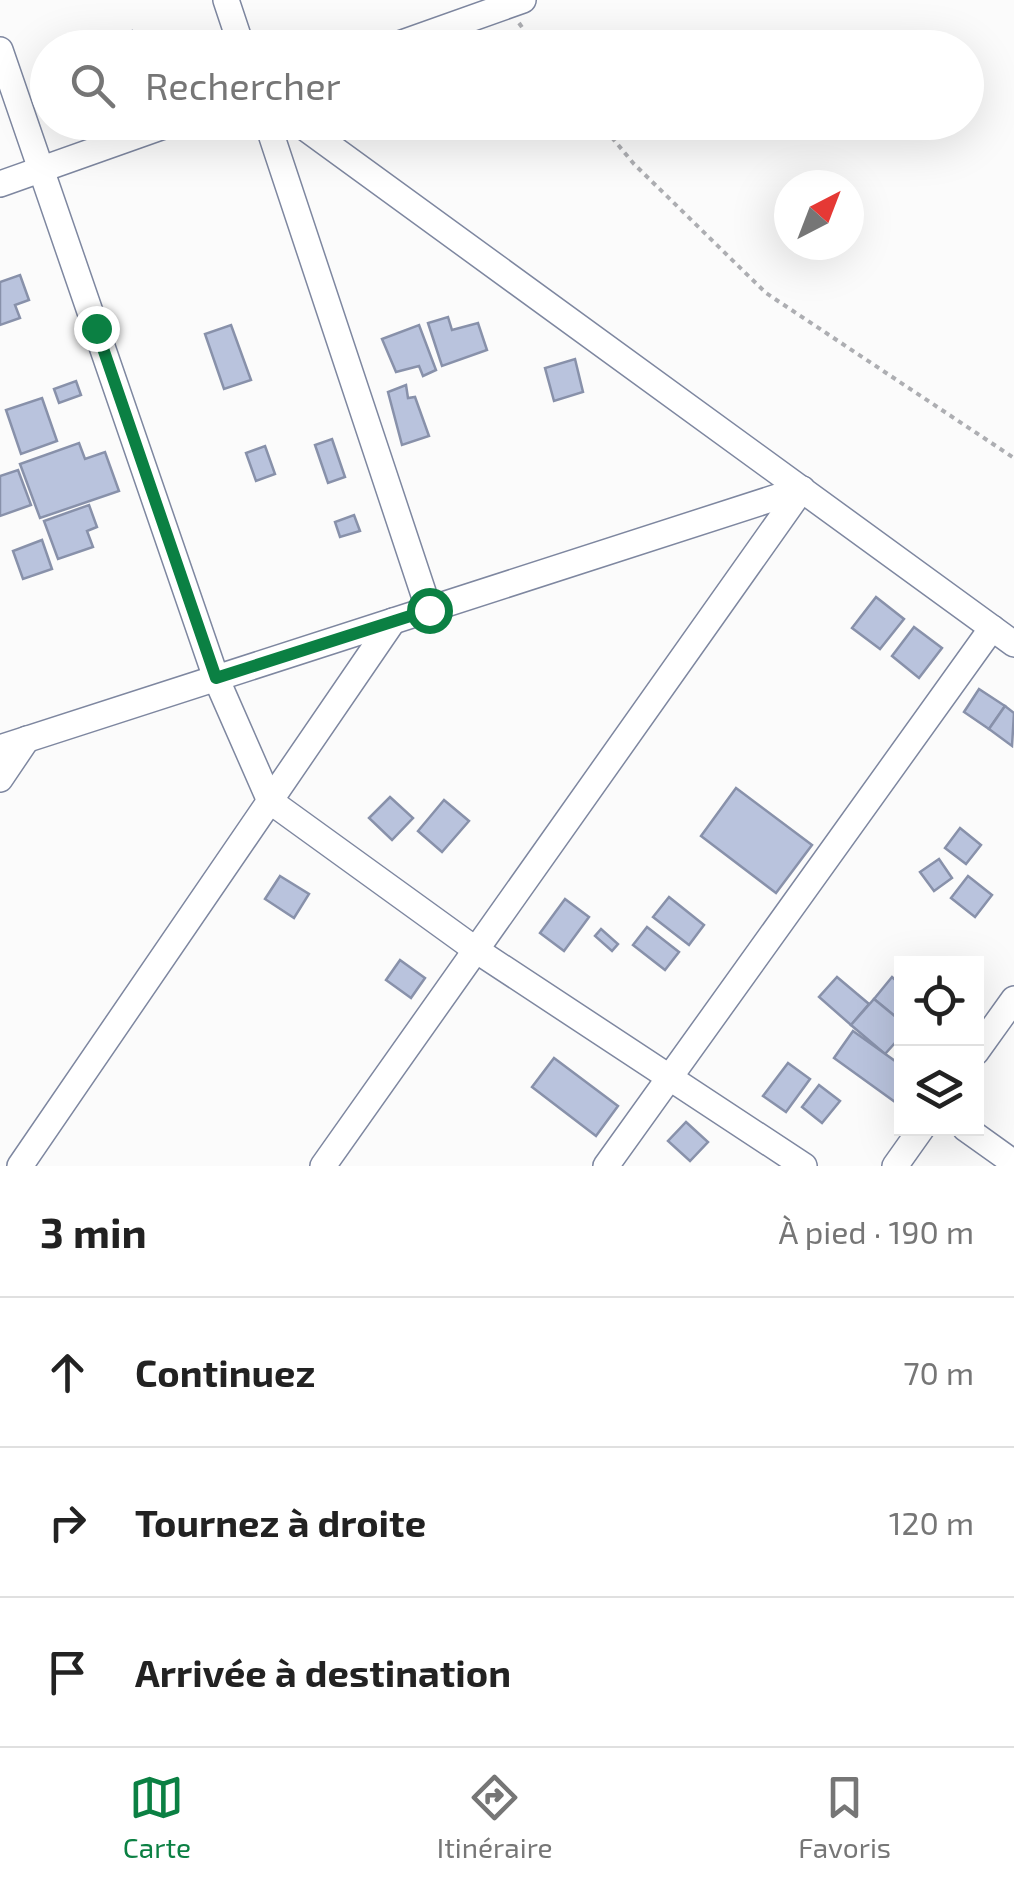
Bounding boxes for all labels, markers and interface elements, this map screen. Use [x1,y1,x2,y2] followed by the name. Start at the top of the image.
[30,30,984,140] search box
[65,58,120,113] icon: search
[145,62,341,108] text: Rechercher
[774,170,864,260] north arrow
[74,306,120,352] route end
[407,588,453,634] route start
[894,956,984,1136] map controls
[894,956,984,1046] button: locate
[894,1046,984,1136] button: layers
[40,1206,147,1256] text: 3 min
[778,1212,974,1250] text: À pied · 190 m
[40,1345,95,1400] icon: ahead
[135,1349,315,1395] text: Continuez
[903,1353,974,1391] text: 70 m
[40,1495,95,1550] icon: right
[135,1499,426,1545] text: Tournez à droite
[889,1503,974,1541] text: 120 m
[40,1645,95,1700] icon: arrive
[135,1649,511,1695] text: Arrivée à destination
[123,1770,191,1864] tab: Carte
[437,1770,553,1864] tab: Itinéraire
[798,1770,891,1864] tab: Favoris

